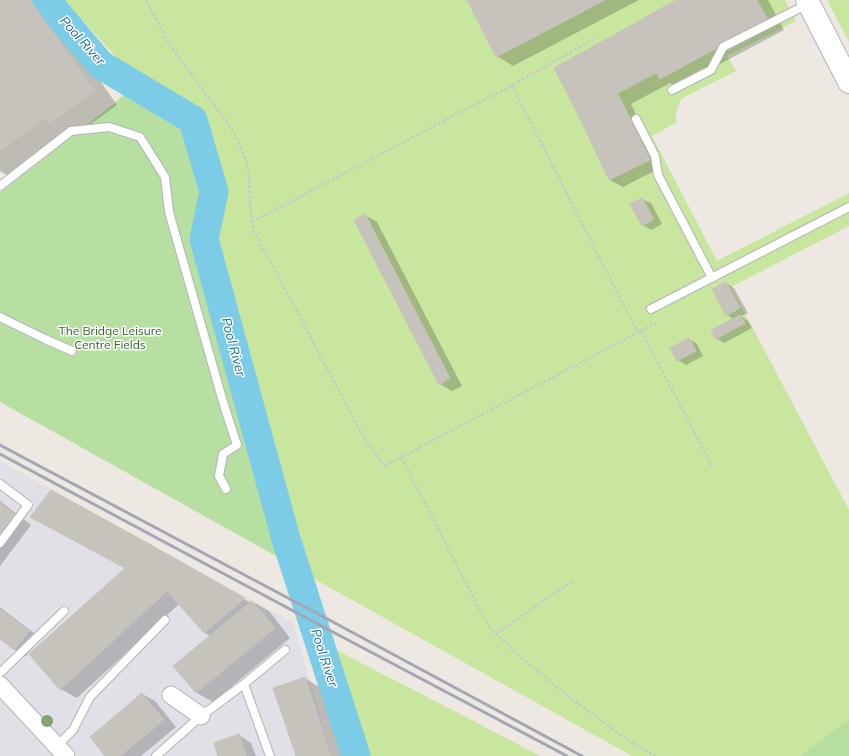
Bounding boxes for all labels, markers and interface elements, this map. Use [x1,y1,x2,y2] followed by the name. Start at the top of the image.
[56,13,108,69] water label: Pool River
[218,316,248,378] water label: Pool River
[59,324,161,352] park label: The Bridge Leisure Centre Fields
[307,627,341,689] water label: Pool River

